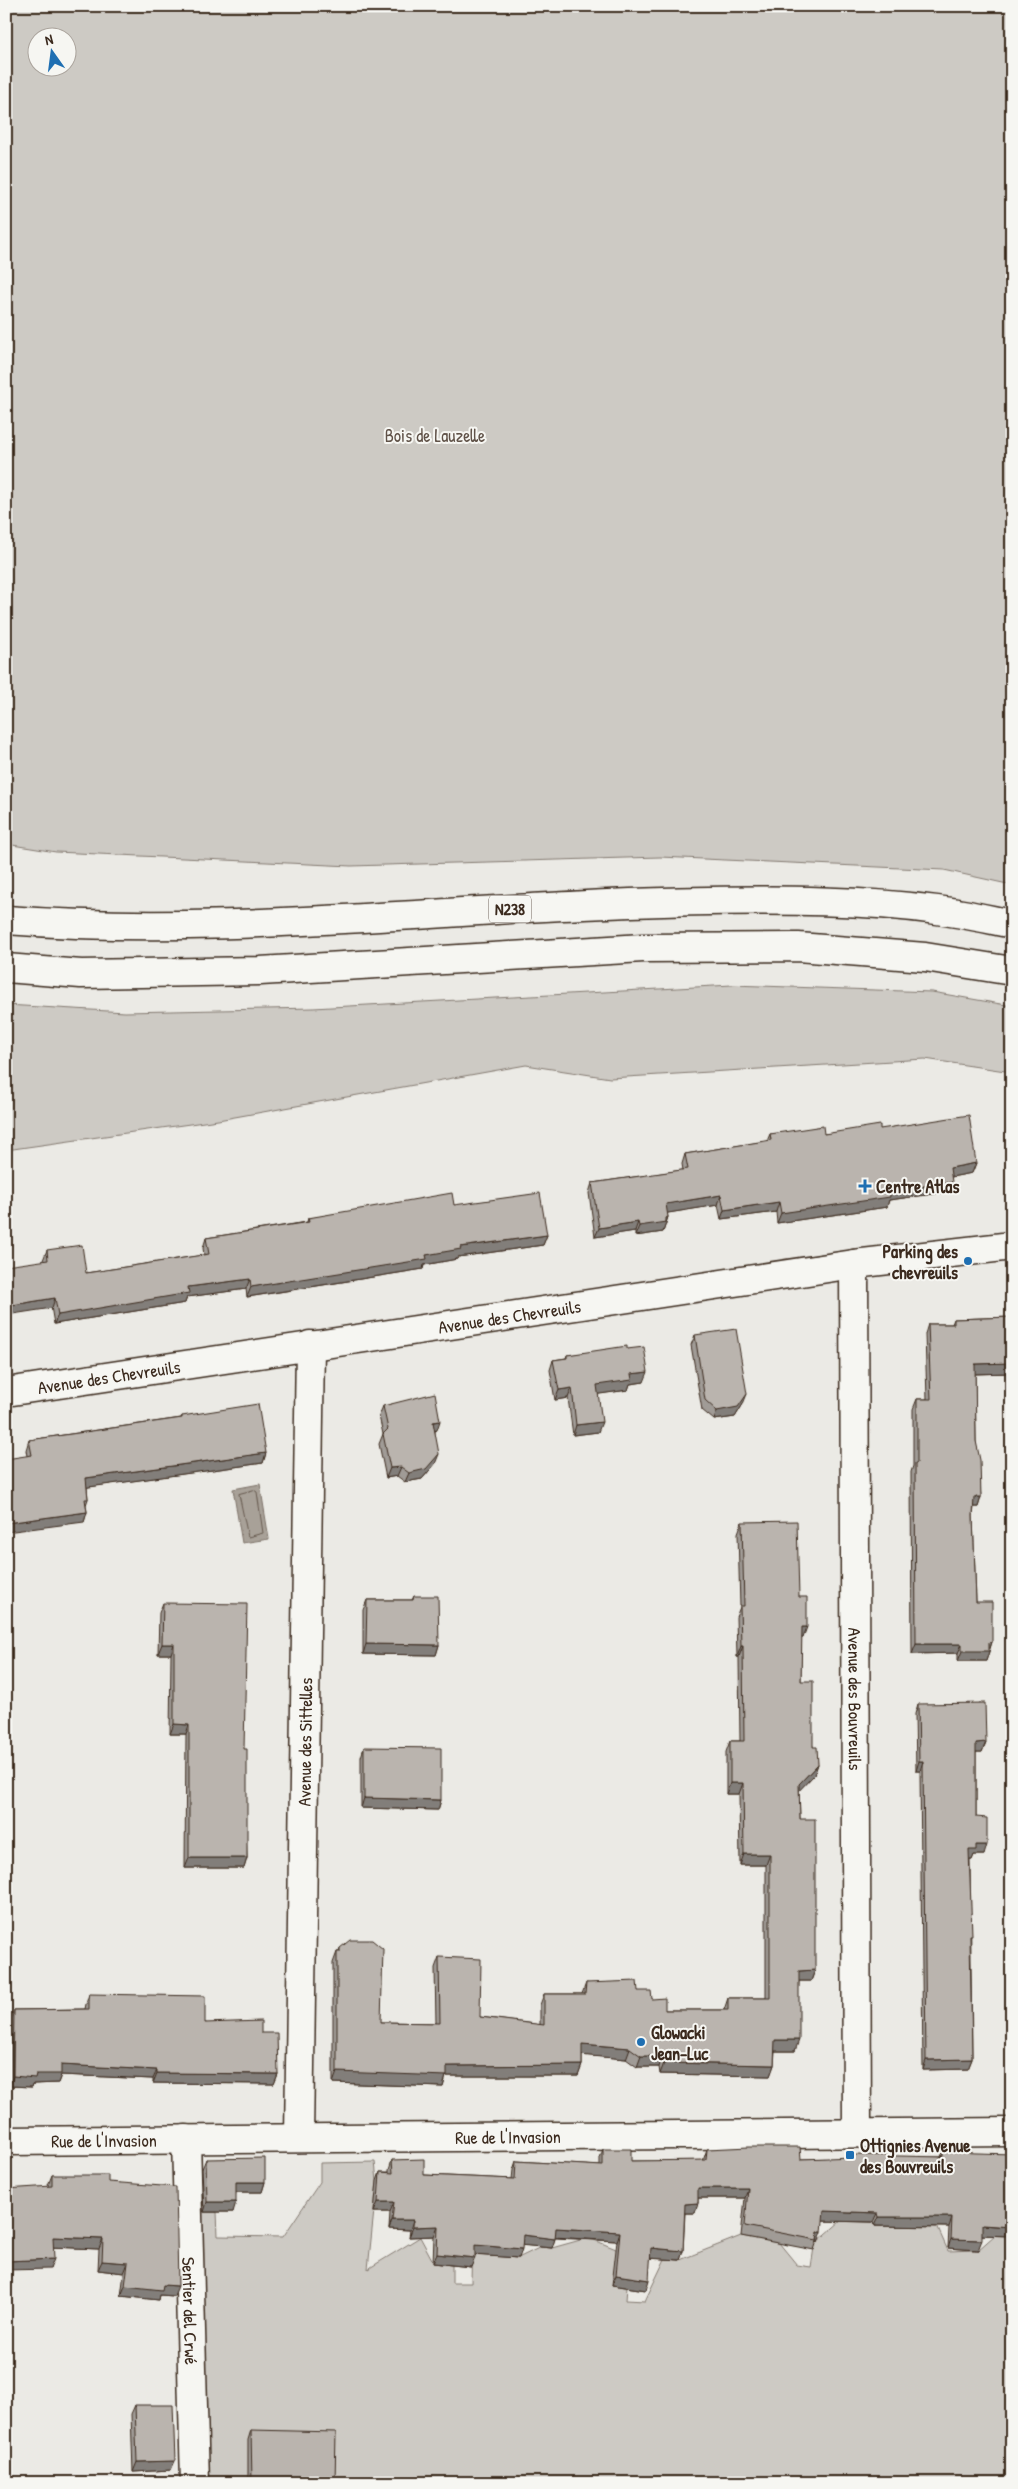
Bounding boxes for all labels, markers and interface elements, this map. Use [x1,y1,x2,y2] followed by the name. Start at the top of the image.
[28,28,78,78] north arrow
[43,29,55,49] text: N
[385,423,485,448] park label: Bois de Lauzelle
[489,896,531,922] road number: N238
[876,1174,959,1199] place label: Centre Atlas
[858,1179,872,1193] marker: Centre Atlas
[882,1239,958,1285] place label: Parking des chevreuils
[962,1255,974,1267] marker: Parking des chevreuils
[436,1293,582,1339] street label: Avenue des Chevreuils
[36,1353,182,1400] street label: Avenue des Chevreuils
[843,1627,868,1771] street label: Avenue des Bouvreuils
[291,1677,318,1807] street label: Avenue des Sittelles
[651,2020,709,2066] place label: Glowacki Jean-Luc
[635,2036,647,2048] marker: Glowacki Jean-Luc
[455,2124,561,2149] street label: Rue de l'Invasion
[51,2127,157,2153] street label: Rue de l'Invasion
[860,2133,971,2179] place label: Ottignies Avenue des Bouvreuils
[844,2149,856,2161] marker: Ottignies Avenue des Bouvreuils
[177,2257,204,2365] street label: Sentier del Crwé

